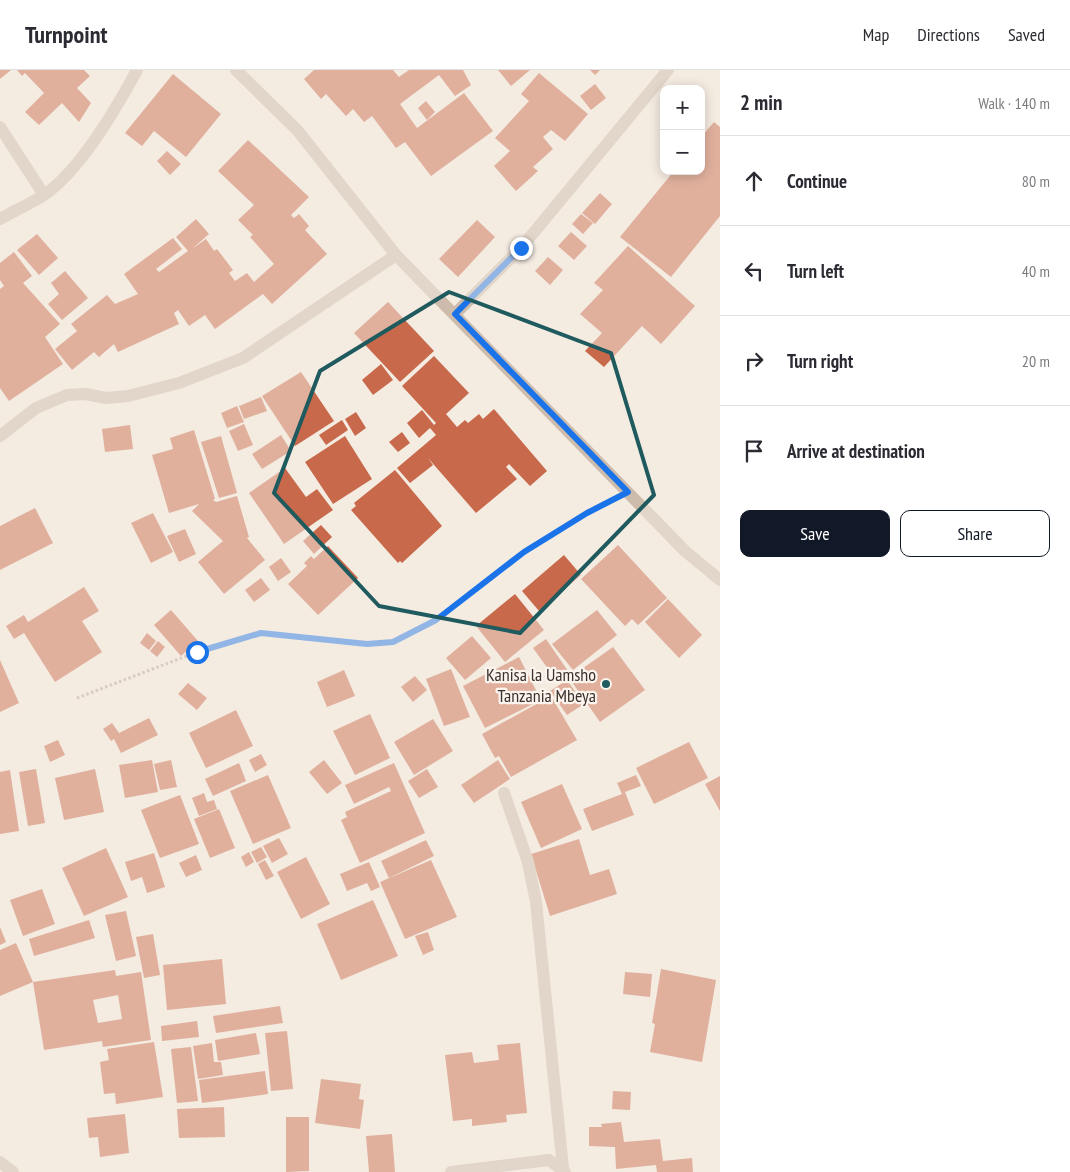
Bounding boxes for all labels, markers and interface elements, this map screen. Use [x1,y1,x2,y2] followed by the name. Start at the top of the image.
[25,19,107,50] text: Turnpoint
[863,23,889,46] text: Map
[917,23,980,46] text: Directions
[1008,23,1045,46] text: Saved
[660,85,705,175] map controls
[660,85,705,130] button: +
[740,89,782,116] text: 2 min
[978,93,1050,113] text: Walk · 140 m
[660,130,705,175] button: −
[740,167,768,195] icon: ahead
[787,169,847,193] text: Continue
[1022,171,1050,191] text: 80 m
[510,237,533,260] route end
[740,257,768,285] icon: left
[787,259,844,283] text: Turn left
[1022,261,1050,281] text: 40 m
[740,347,768,375] icon: right
[787,349,853,373] text: Turn right
[1022,351,1050,371] text: 20 m
[740,437,768,465] icon: arrive
[787,439,925,463] text: Arrive at destination
[740,510,890,557] button: Save
[900,510,1050,557] button: Share
[186,641,209,664] route start
[486,663,596,707] place label: Kanisa la Uamsho Tanzania Mbeya
[600,678,612,690] marker: Kanisa la Uamsho Tanzania Mbeya

